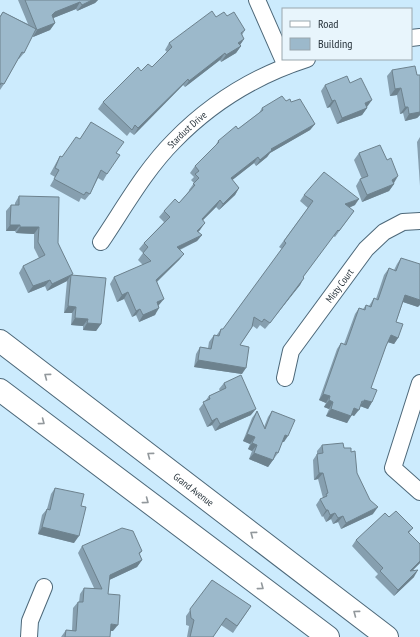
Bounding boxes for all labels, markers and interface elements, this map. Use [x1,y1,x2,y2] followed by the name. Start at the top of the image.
[282,8,412,60] legend
[318,16,338,31] text: Road
[318,36,353,51] text: Building
[165,108,209,151] street label: Stardust Drive
[323,266,357,305] street label: Misty Court
[44,374,51,381] one-way arrow
[38,418,45,425] one-way arrow
[147,453,154,460] one-way arrow
[171,470,216,509] street label: Grand Avenue
[141,496,148,503] one-way arrow
[251,532,258,539] one-way arrow
[257,582,264,590] one-way arrow
[354,611,361,618] one-way arrow

